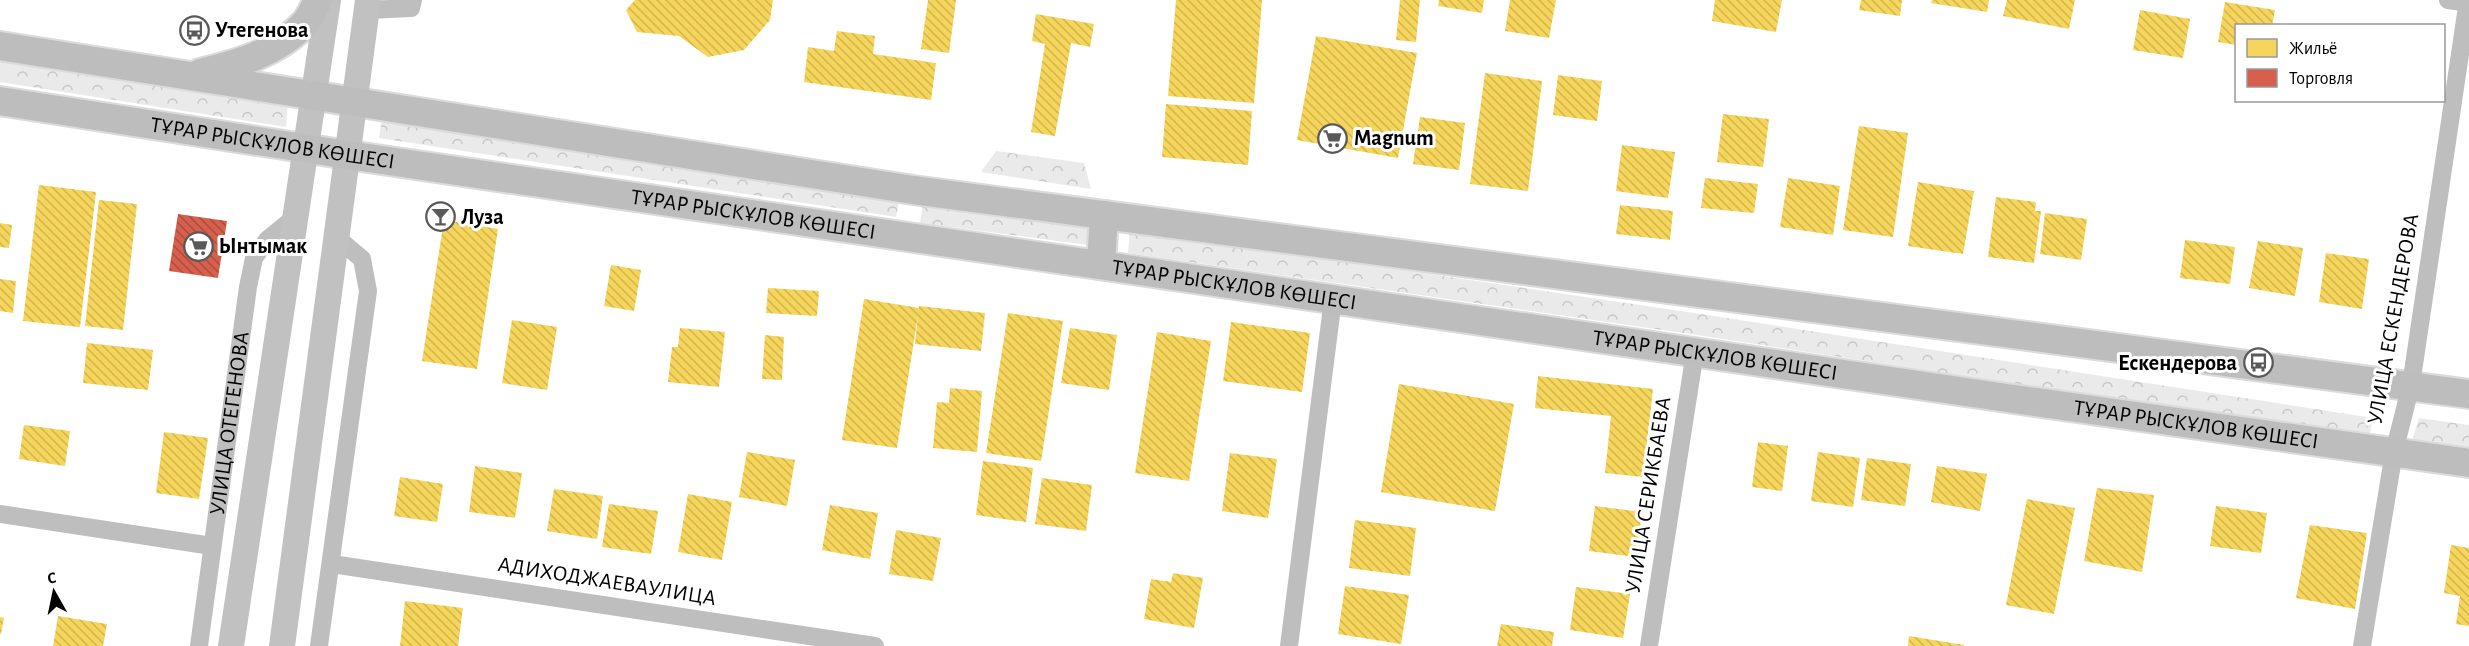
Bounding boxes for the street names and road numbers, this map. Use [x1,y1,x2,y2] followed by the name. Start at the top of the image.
[149,114,396,173] street label: ТҰРАР РЫСКҰЛОВ КӨШЕСІ
[630,186,877,243] street label: ТҰРАР РЫСКҰЛОВ КӨШЕСІ
[2364,212,2422,426] street label: УЛИЦА ЕСКЕНДЕРОВА
[1111,256,1358,314] street label: ТҰРАР РЫСКҰЛОВ КӨШЕСІ
[1591,327,1839,384] street label: ТҰРАР РЫСКҰЛОВ КӨШЕСІ
[206,330,253,516] street label: УЛИЦА ОТЕГЕНОВА
[1622,395,1674,595] street label: УЛИЦА СЕРИКБАЕВА
[2072,397,2320,453] street label: ТҰРАР РЫСКҰЛОВ КӨШЕСІ
[496,553,718,609] street label: АДИХОДЖАЕВАУЛИЦА

